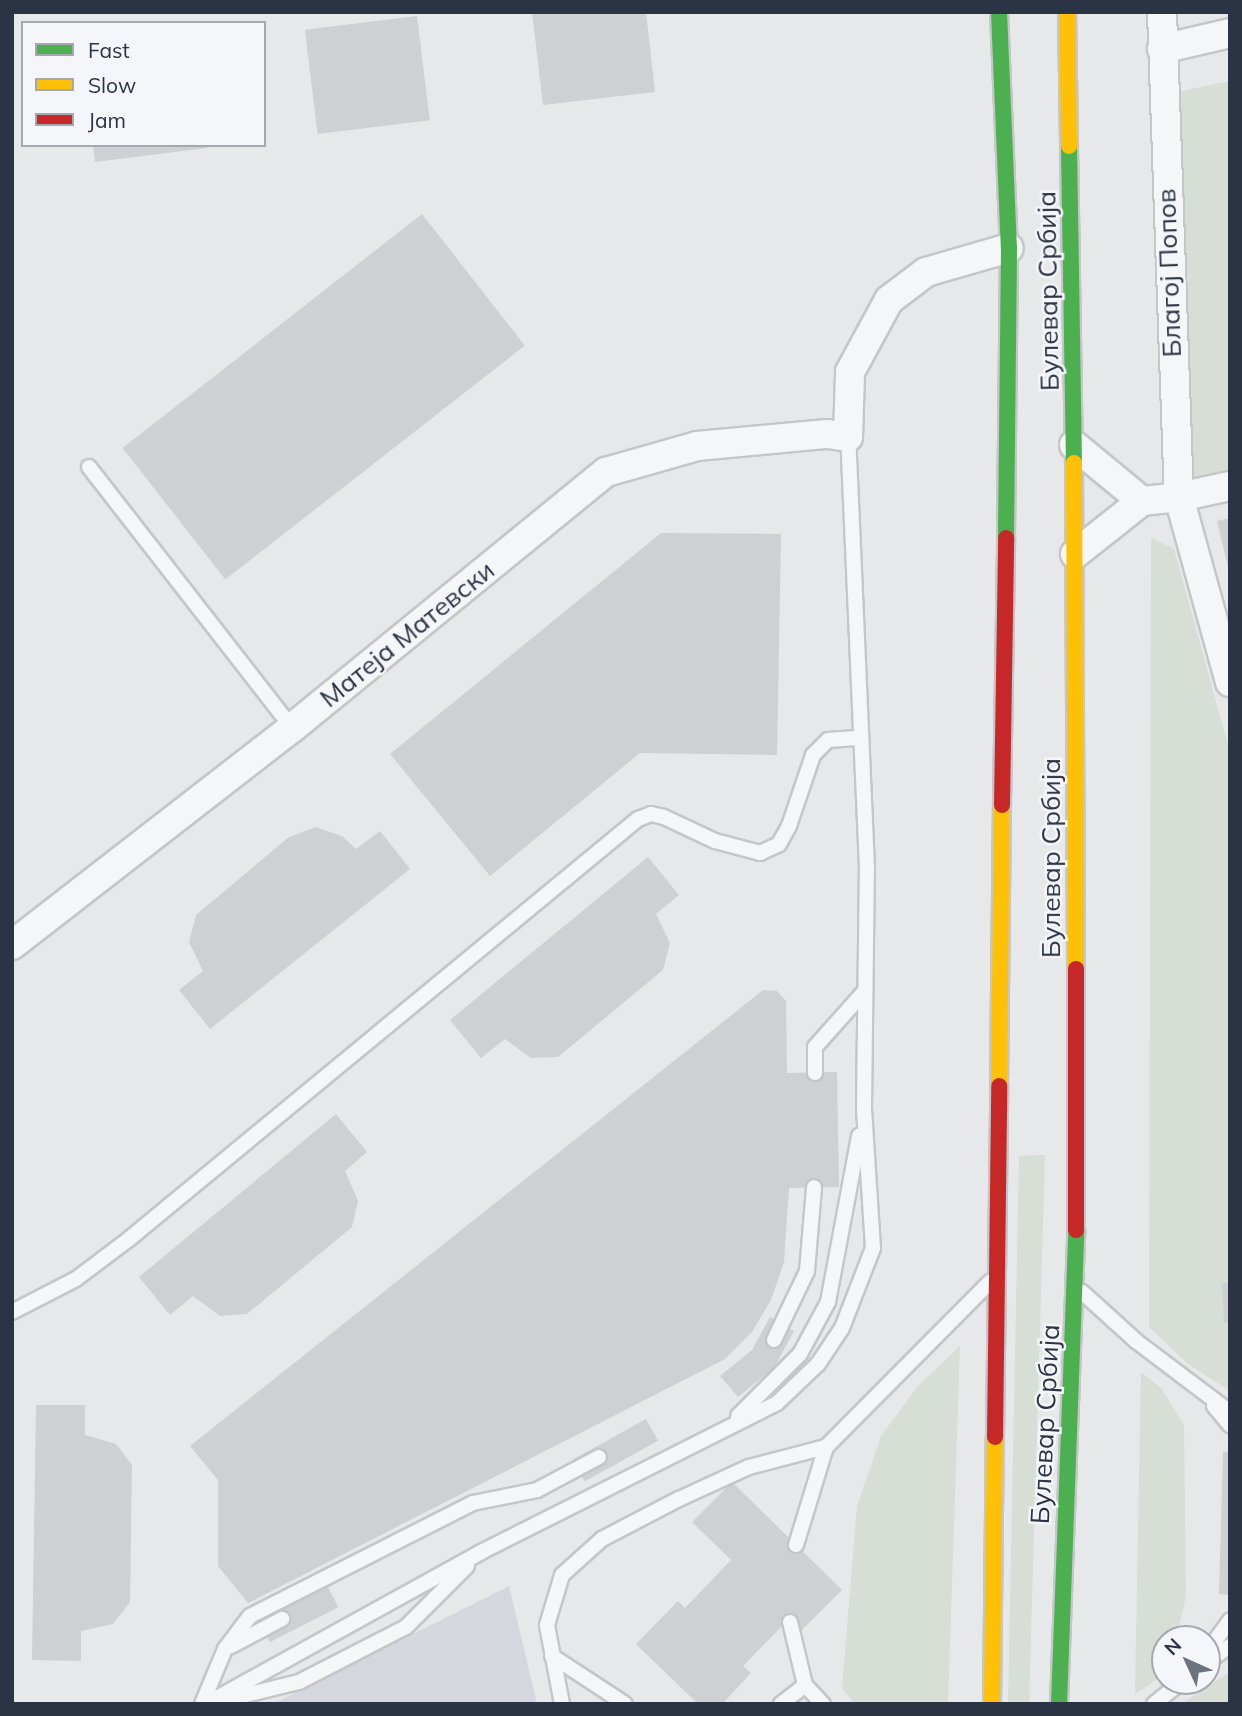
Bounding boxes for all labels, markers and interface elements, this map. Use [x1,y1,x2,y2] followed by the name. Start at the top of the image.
[21,21,266,147] legend
[88,37,130,63] text: Fast
[88,72,136,98] text: Slow
[88,107,126,133] text: Jam
[1150,188,1188,358] street label: Благој Попов
[1031,191,1065,391] street label: Булевар Србија
[314,554,500,714] street label: Матеја Матевски
[1035,758,1067,958] street label: Булевар Србија
[1024,1323,1066,1525] street label: Булевар Србија
[1151,1625,1221,1695] north arrow
[1159,1633,1186,1660] text: N

